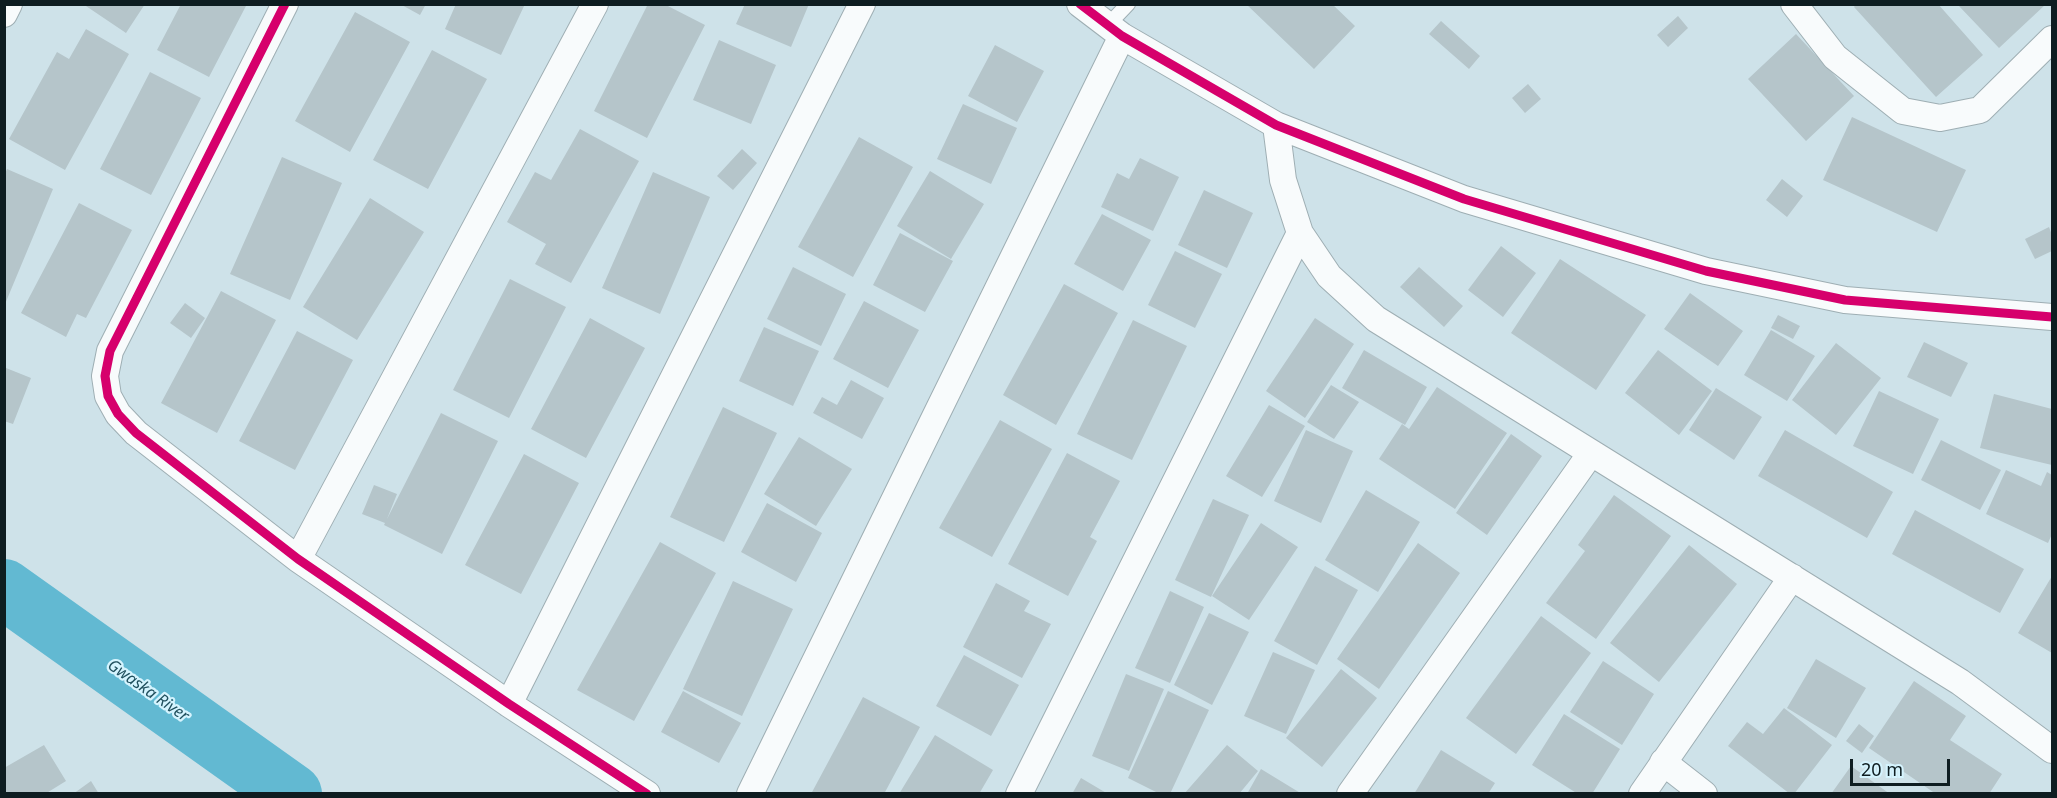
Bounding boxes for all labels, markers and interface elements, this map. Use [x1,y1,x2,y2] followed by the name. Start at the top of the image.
[104,656,192,726] water label: Gwaska River
[1853,747,1954,785] scale bar
[1861,757,1903,781] text: 20 m

